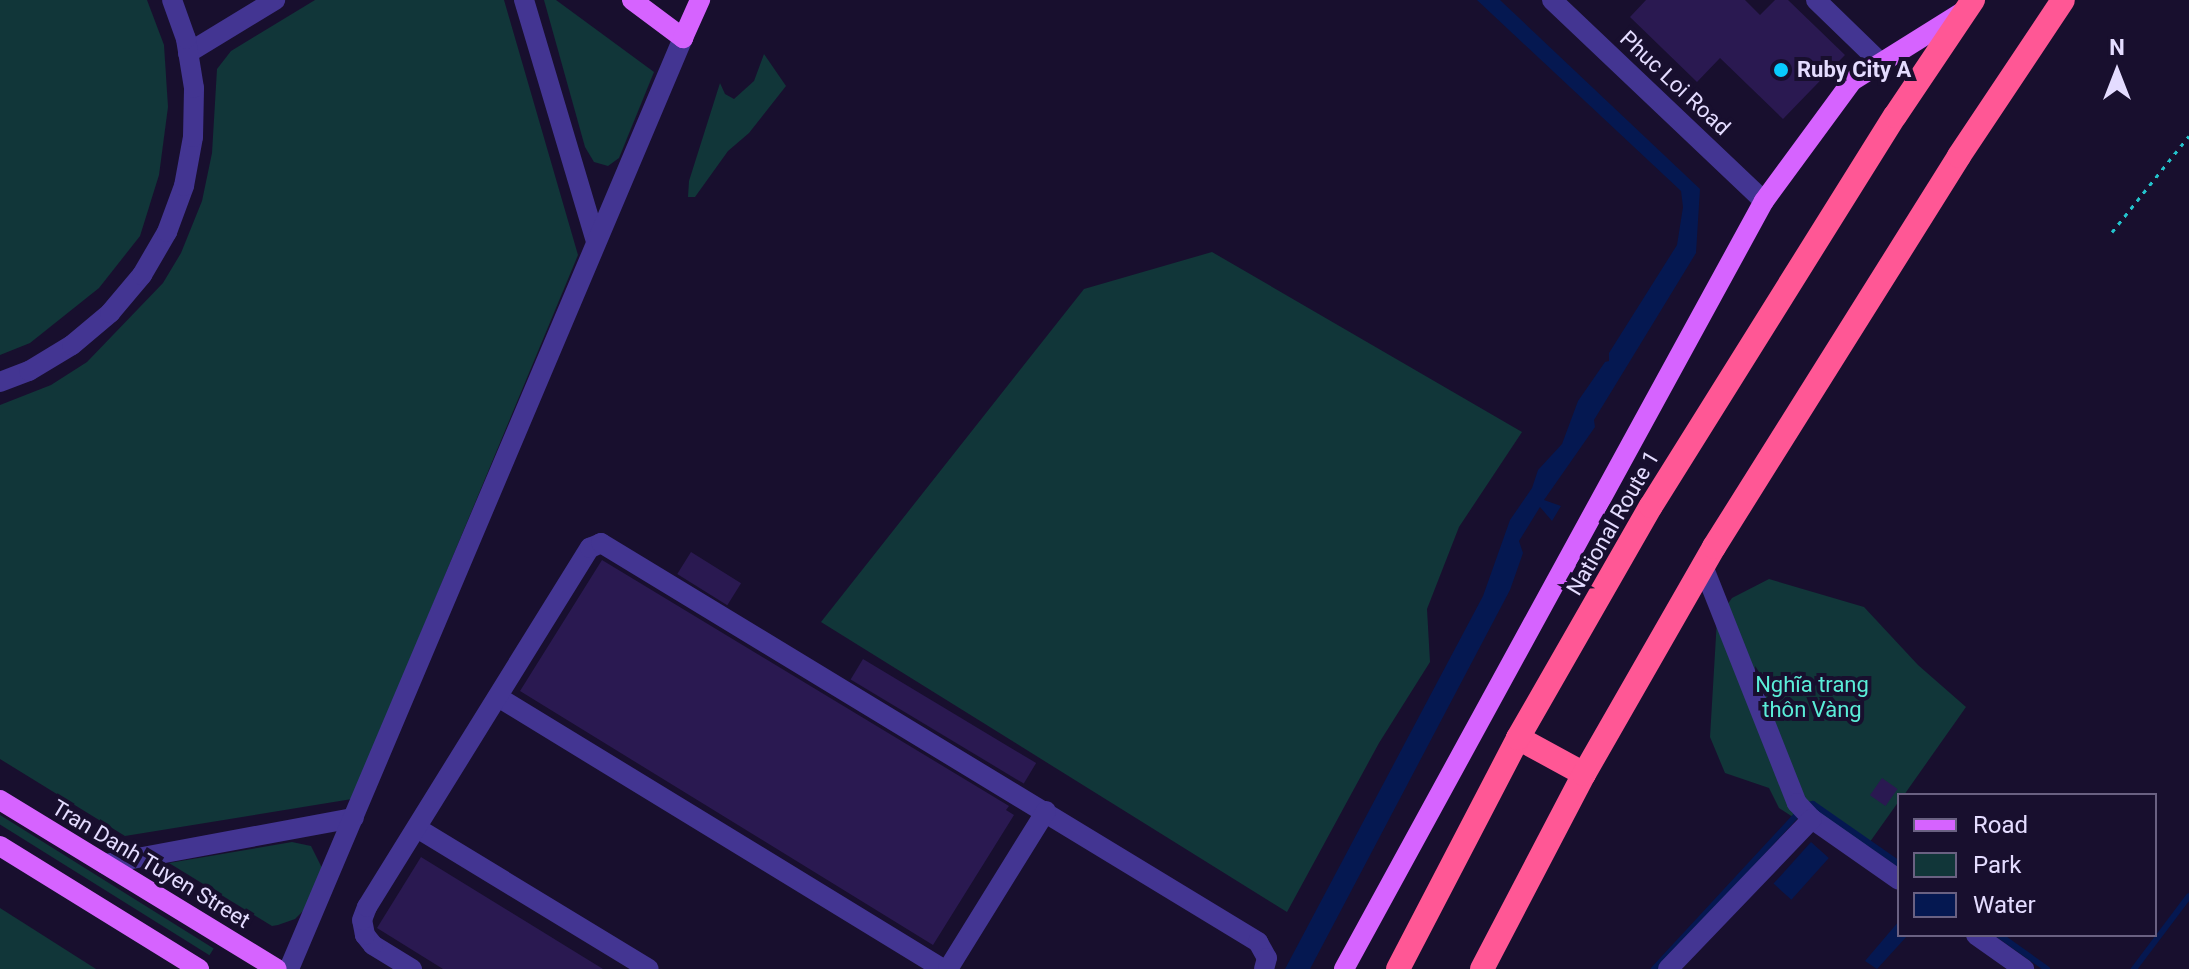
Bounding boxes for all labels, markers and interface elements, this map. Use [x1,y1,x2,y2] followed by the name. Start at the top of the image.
[1615,25,1735,141] street label: Phuc Loi Road
[2077,32,2157,112] north arrow
[2109,35,2125,60] text: N
[1797,57,1911,83] place label: Ruby City A
[1772,61,1790,79] marker: Ruby City A
[1561,446,1665,600] street label: National Route 1
[1755,671,1869,722] park label: Nghĩa trang thôn Vàng
[1897,793,2157,937] legend
[47,794,255,934] street label: Tran Danh Tuyen Street
[1973,811,2028,839] text: Road
[1973,851,2021,879] text: Park
[1973,891,2036,919] text: Water

